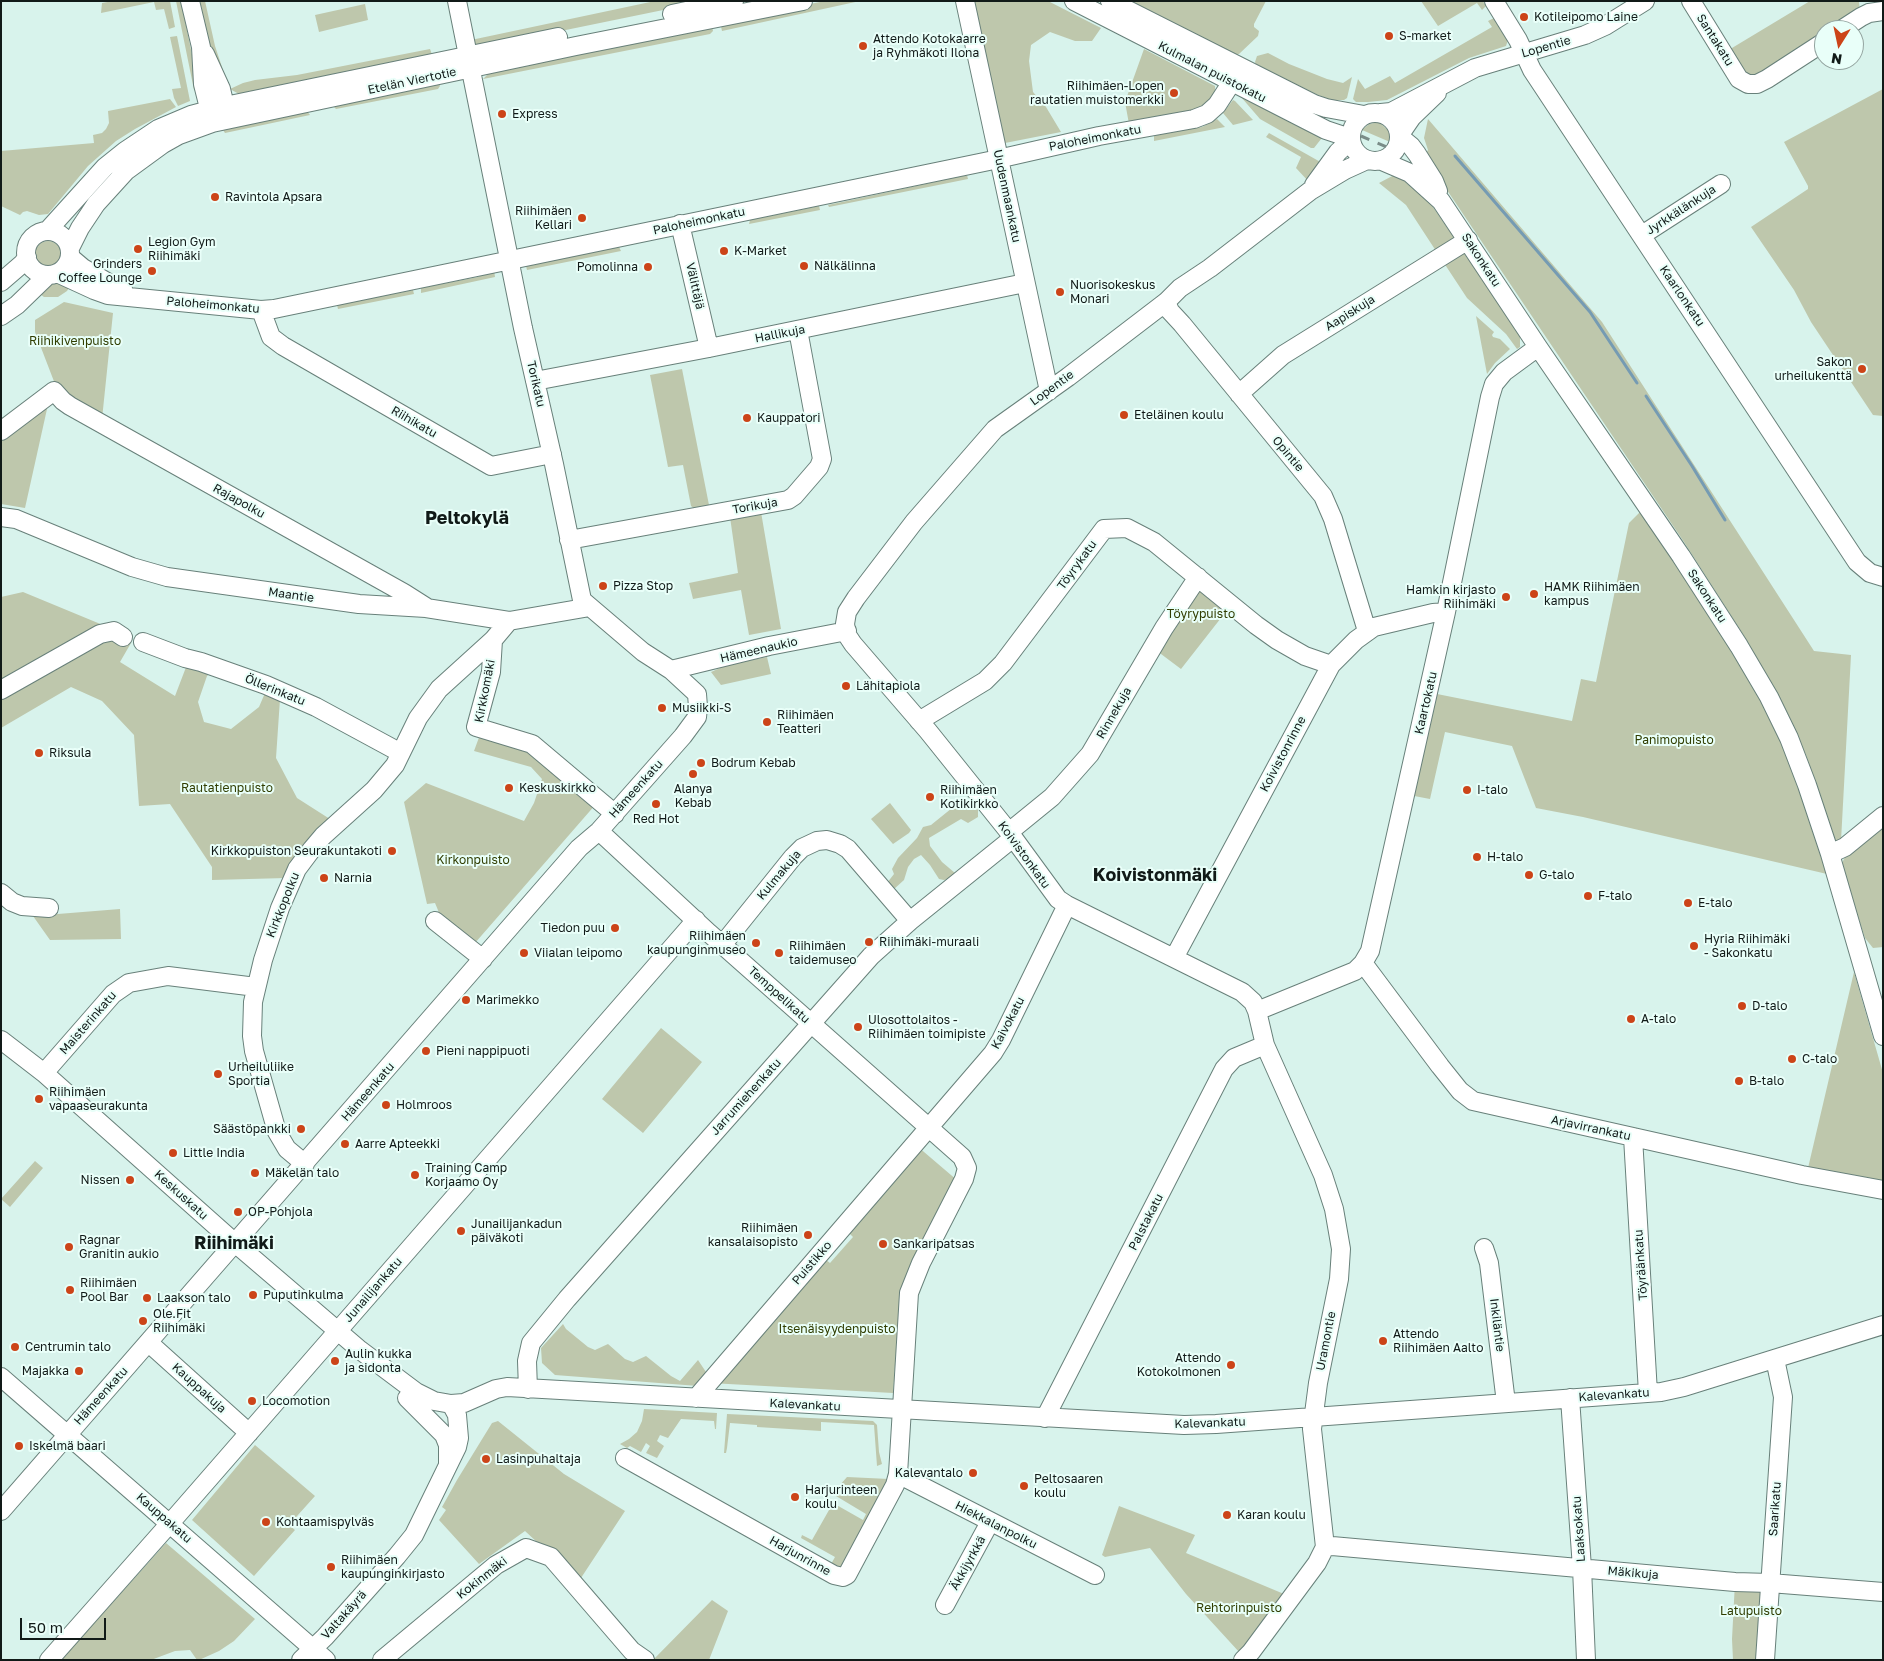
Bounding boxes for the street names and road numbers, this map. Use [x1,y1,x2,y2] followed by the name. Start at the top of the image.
[1693,11,1737,69] street label: Santakatu
[1520,33,1572,61] street label: Lopentie
[1156,39,1268,105] street label: Kulmalan puistokatu
[366,65,458,97] street label: Etelän Viertotie
[1048,122,1142,154] street label: Paloheimonkatu
[990,148,1024,244] street label: Uudenmaankatu
[1643,182,1719,238] street label: Jyrkkälänkuja
[652,204,746,238] street label: Paloheimonkatu
[1458,231,1504,289] street label: Sakonkatu
[683,261,707,311] street label: Välittäjä
[1656,263,1708,329] street label: Kaarlonkatu
[1323,292,1377,334] street label: Aapiskuja
[166,294,260,316] street label: Paloheimonkatu
[754,322,806,346] street label: Hallikuja
[524,360,548,408] street label: Torikatu
[1027,367,1077,409] street label: Lopentie
[389,403,439,441] street label: Riihikatu
[1269,433,1307,475] street label: Opintie
[210,481,268,521] street label: Rajapolku
[731,495,779,517] street label: Torikuja
[1054,537,1100,593] street label: Töyrykatu
[1684,567,1730,625] street label: Sakonkatu
[267,585,315,605] street label: Maantie
[719,634,799,666] street label: Hämeenaukio
[472,658,498,724] street label: Kirkkomäki
[1412,670,1440,736] street label: Kaartokatu
[243,671,307,709] street label: Öllerinkatu
[1093,685,1135,741] street label: Rinnekuja
[1257,714,1309,794] street label: Koivistonrinne
[606,757,666,821] street label: Hämeenkatu
[995,819,1053,891] street label: Koivistonkatu
[754,847,804,903] street label: Kulmakuja
[263,870,303,940] street label: Kirkkopolku
[745,964,813,1026] street label: Temppelikatu
[57,988,119,1058] street label: Maisterinkatu
[988,994,1028,1052] street label: Kaivokatu
[708,1056,784,1138] street label: Jarrumiehenkatu
[339,1060,397,1124] street label: Hämeenkatu
[1550,1113,1632,1143] street label: Arjavirrankatu
[151,1167,211,1223] street label: Keskuskatu
[1126,1191,1166,1253] street label: Palstakatu
[1631,1229,1651,1301] street label: Töyräänkatu
[789,1238,835,1288] street label: Puistikko
[341,1255,405,1325] street label: Junailijankatu
[1487,1297,1507,1353] street label: Inkiläntie
[1313,1310,1339,1372] street label: Uramontie
[169,1360,229,1416] street label: Kauppakuja
[71,1364,131,1428] street label: Hämeenkatu
[1578,1385,1650,1405] street label: Kalevankatu
[769,1396,841,1414] street label: Kalevankatu
[1174,1415,1246,1431] street label: Kalevankatu
[1766,1481,1784,1537] street label: Saarikatu
[133,1490,195,1546] street label: Kauppakatu
[1570,1495,1588,1563] street label: Laaksokatu
[953,1498,1039,1552] street label: Hiekkalanpolku
[767,1533,833,1579] street label: Harjunrinne
[947,1533,989,1593] street label: Äkkijyrkkä
[454,1554,510,1602] street label: Kokinmäki
[1607,1564,1659,1582] street label: Mäkikuja
[318,1588,370,1642] street label: Valtakäyrä

